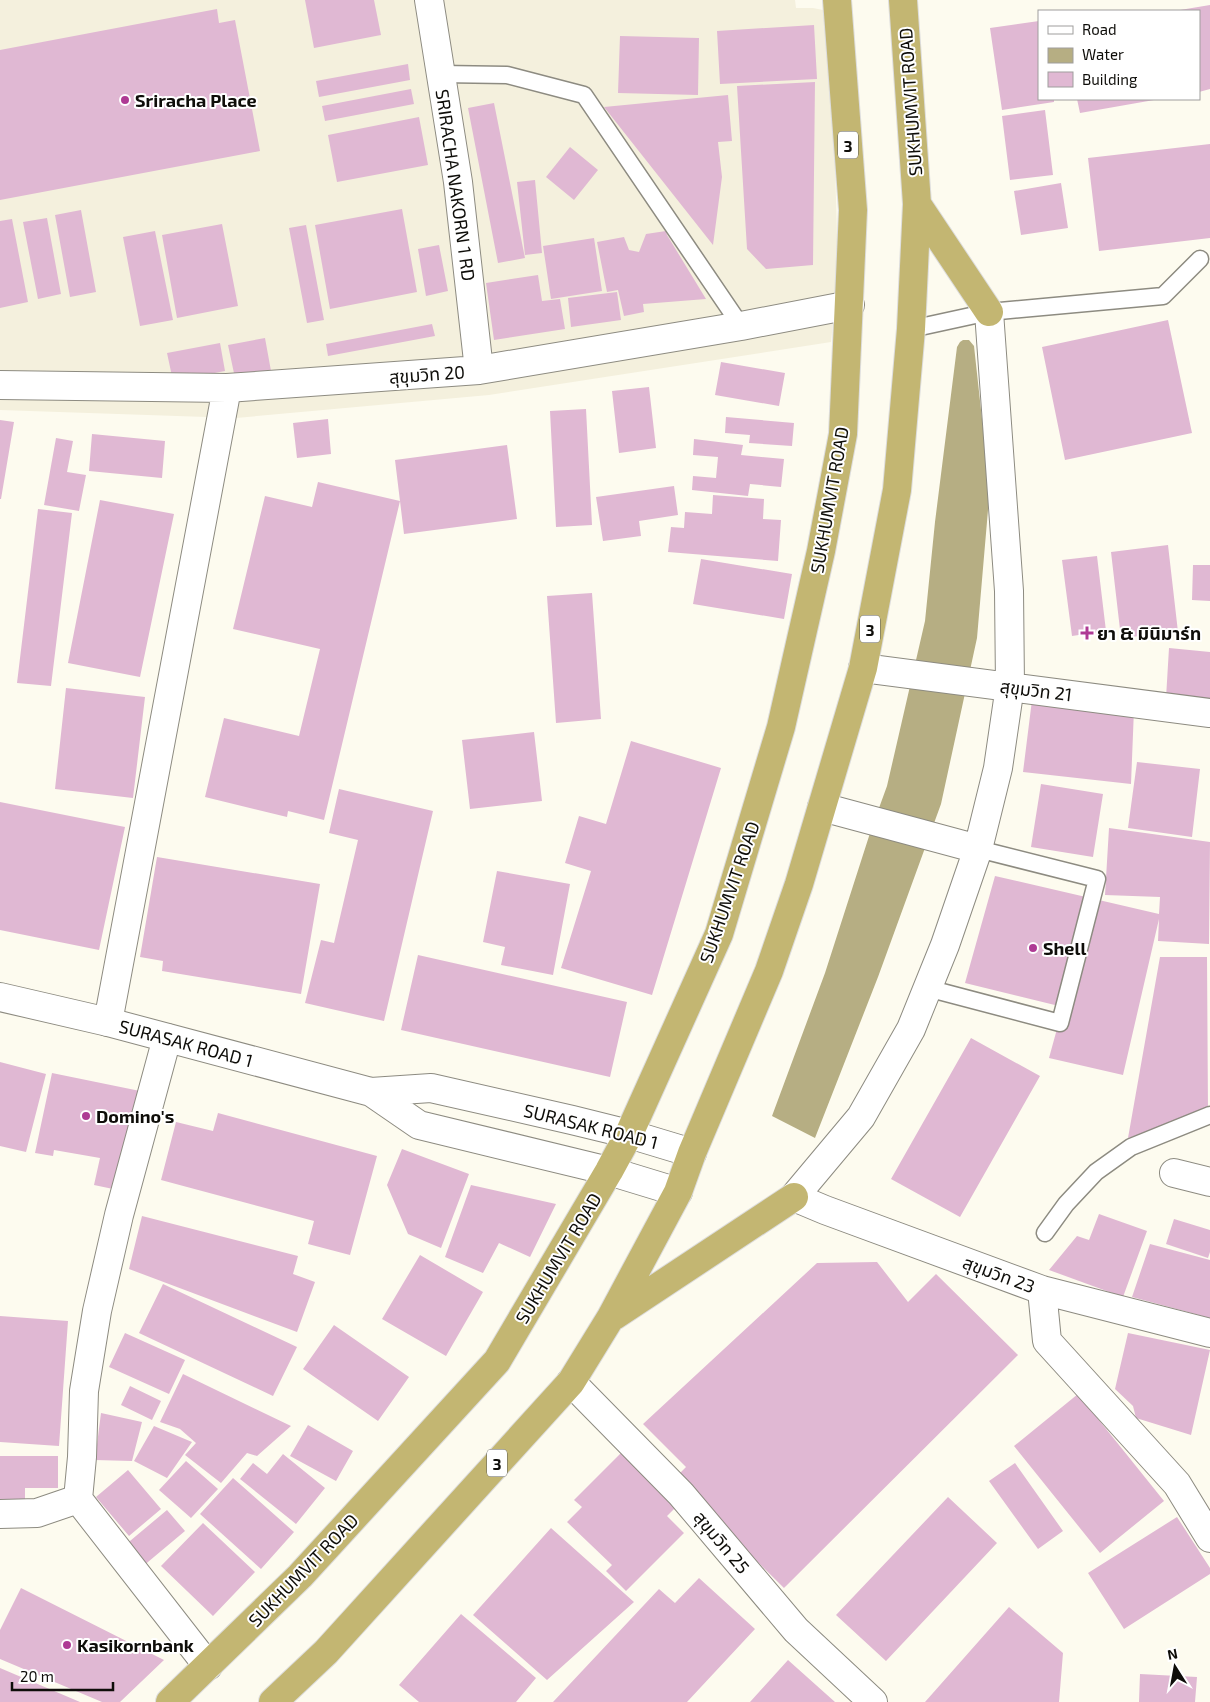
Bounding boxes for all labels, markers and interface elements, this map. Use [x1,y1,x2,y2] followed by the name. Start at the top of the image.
[1038,10,1200,100] legend
[1082,20,1117,38] text: Road
[894,27,926,177] street label: SUKHUMVIT ROAD
[1082,45,1124,63] text: Water
[1082,70,1138,88] text: Building
[432,88,480,282] street label: SRIRACHA NAKORN 1 RD
[135,89,257,111] place label: Sriracha Place
[119,94,131,106] marker: Sriracha Place
[838,132,858,158] road number: 3
[388,360,466,389] street label: สุขุมวิท 20
[805,425,853,575] street label: SUKHUMVIT ROAD
[860,616,880,642] road number: 3
[1097,622,1201,644] place label: ยา & มินิมาร์ท
[1081,627,1093,639] marker: ยา & มินิมาร์ท
[999,675,1073,706] street label: สุขุมวิท 21
[694,818,764,966] street label: SUKHUMVIT ROAD
[1043,937,1086,959] place label: Shell
[1027,942,1039,954] marker: Shell
[117,1015,255,1071] street label: SURASAK ROAD 1
[522,1099,660,1153] street label: SURASAK ROAD 1
[96,1105,174,1127] place label: Domino's
[80,1110,92,1122] marker: Domino's
[510,1189,606,1327] street label: SUKHUMVIT ROAD
[960,1251,1038,1298] street label: สุขุมวิท 23
[487,1450,507,1476] road number: 3
[689,1506,754,1578] street label: สุขุมวิท 25
[244,1509,362,1631] street label: SUKHUMVIT ROAD
[77,1634,194,1656] place label: Kasikornbank
[61,1639,73,1651] marker: Kasikornbank
[1150,1642,1200,1692] north arrow
[1166,1644,1179,1663] text: N
[12,1660,114,1692] scale bar
[20,1667,54,1685] text: 20 m

